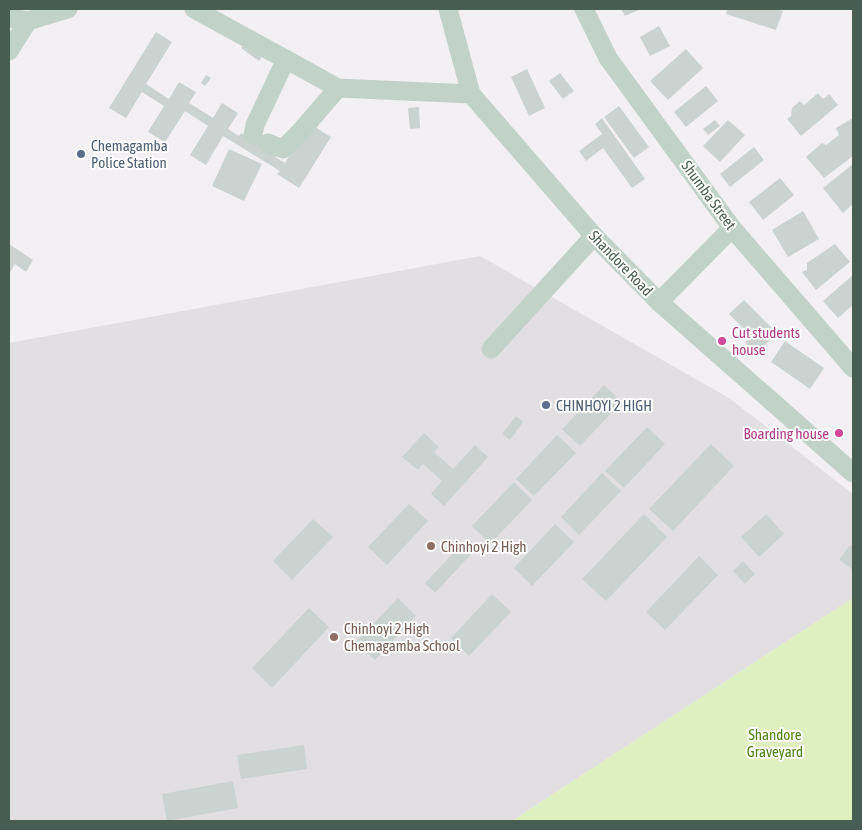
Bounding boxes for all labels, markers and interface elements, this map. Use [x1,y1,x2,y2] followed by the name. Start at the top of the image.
[91,137,168,171] place label: Chemagamba Police Station
[75,148,87,160] marker: Chemagamba Police Station
[678,157,740,233] street label: Shumba Street
[586,227,656,299] street label: Shandore Road
[732,324,800,358] place label: Cut students house
[716,335,728,347] marker: Cut students house
[556,397,652,414] place label: CHINHOYI 2 HIGH
[540,399,552,411] marker: CHINHOYI 2 HIGH
[743,425,829,442] place label: Boarding house
[833,427,845,439] marker: Boarding house
[441,538,527,555] place label: Chinhoyi 2 High
[425,540,437,552] marker: Chinhoyi 2 High
[344,620,460,654] place label: Chinhoyi 2 High Chemagamba School
[328,631,340,643] marker: Chinhoyi 2 High Chemagamba School
[747,726,803,760] park label: Shandore Graveyard

